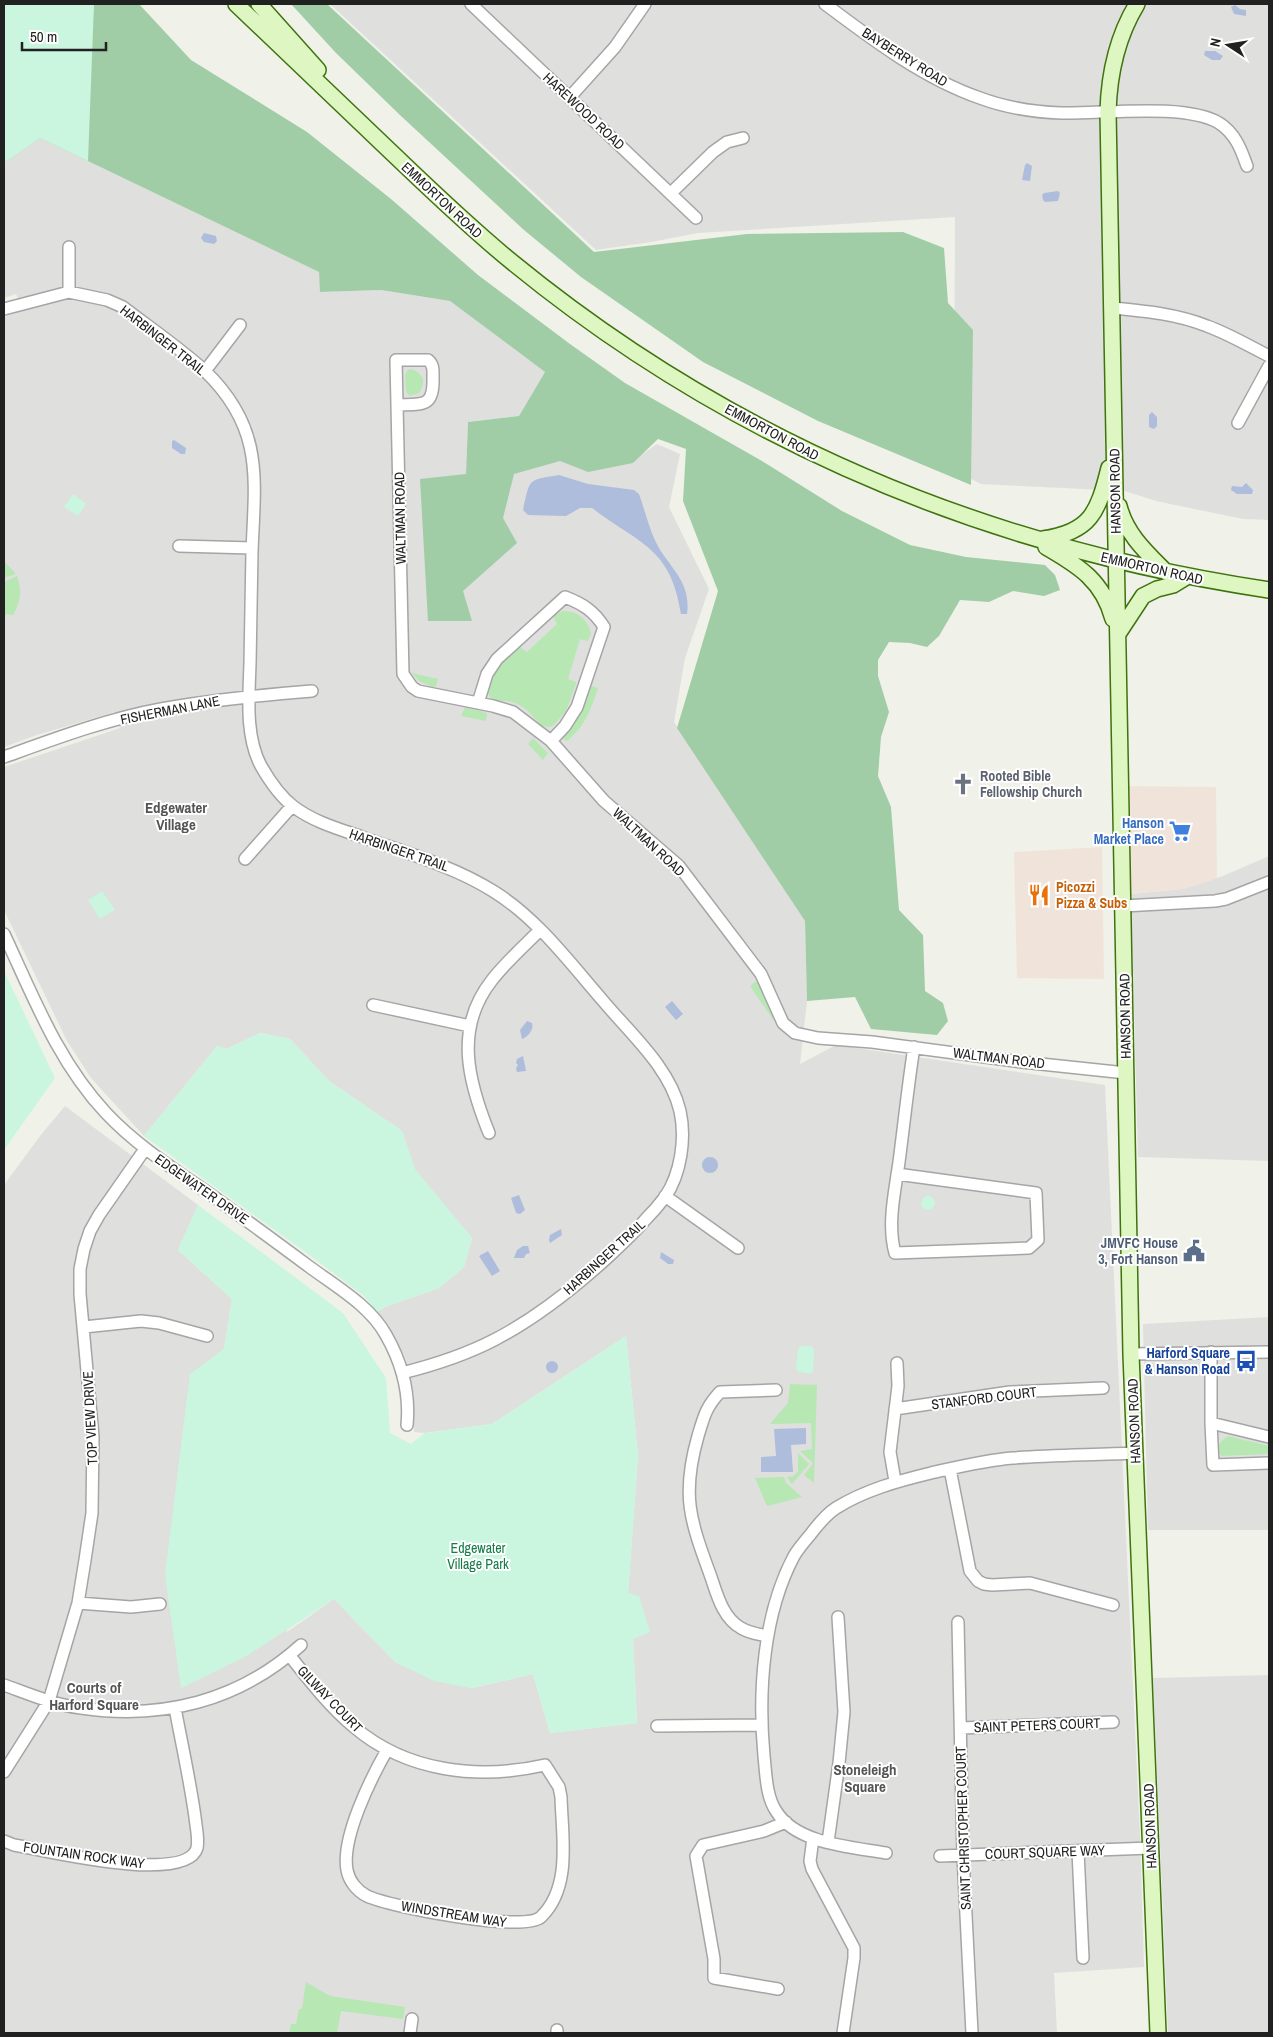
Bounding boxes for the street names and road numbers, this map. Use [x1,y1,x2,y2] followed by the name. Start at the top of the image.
[859,23,951,91] street label: BAYBERRY ROAD
[539,69,629,153] street label: HAREWOOD ROAD
[398,158,486,242] street label: EMMORTON ROAD
[117,301,210,379] street label: HARBINGER TRAIL
[722,400,822,464] street label: EMMORTON ROAD
[1105,448,1125,534] street label: HANSON ROAD
[390,472,410,564] street label: WALTMAN ROAD
[1099,548,1205,588] street label: EMMORTON ROAD
[119,692,221,728] street label: FISHERMAN LANE
[609,804,689,880] street label: WALTMAN ROAD
[347,825,452,876] street label: HARBINGER TRAIL
[1115,973,1135,1059] street label: HANSON ROAD
[952,1043,1046,1073] street label: WALTMAN ROAD
[151,1150,253,1228] street label: EDGEWATER DRIVE
[559,1215,649,1298] street label: HARBINGER TRAIL
[79,1371,101,1465] street label: TOP VIEW DRIVE
[1124,1378,1144,1464] street label: HANSON ROAD
[930,1383,1038,1413] street label: STANFORD COURT
[294,1662,366,1736] street label: GILWAY COURT
[973,1714,1101,1736] street label: SAINT PETERS COURT
[951,1746,975,1910] street label: SAINT CHRISTOPHER COURT
[1140,1783,1160,1869] street label: HANSON ROAD
[22,1838,146,1872] street label: FOUNTAIN ROCK WAY
[985,1841,1106,1863] street label: COURT SQUARE WAY
[400,1897,508,1931] street label: WINDSTREAM WAY

